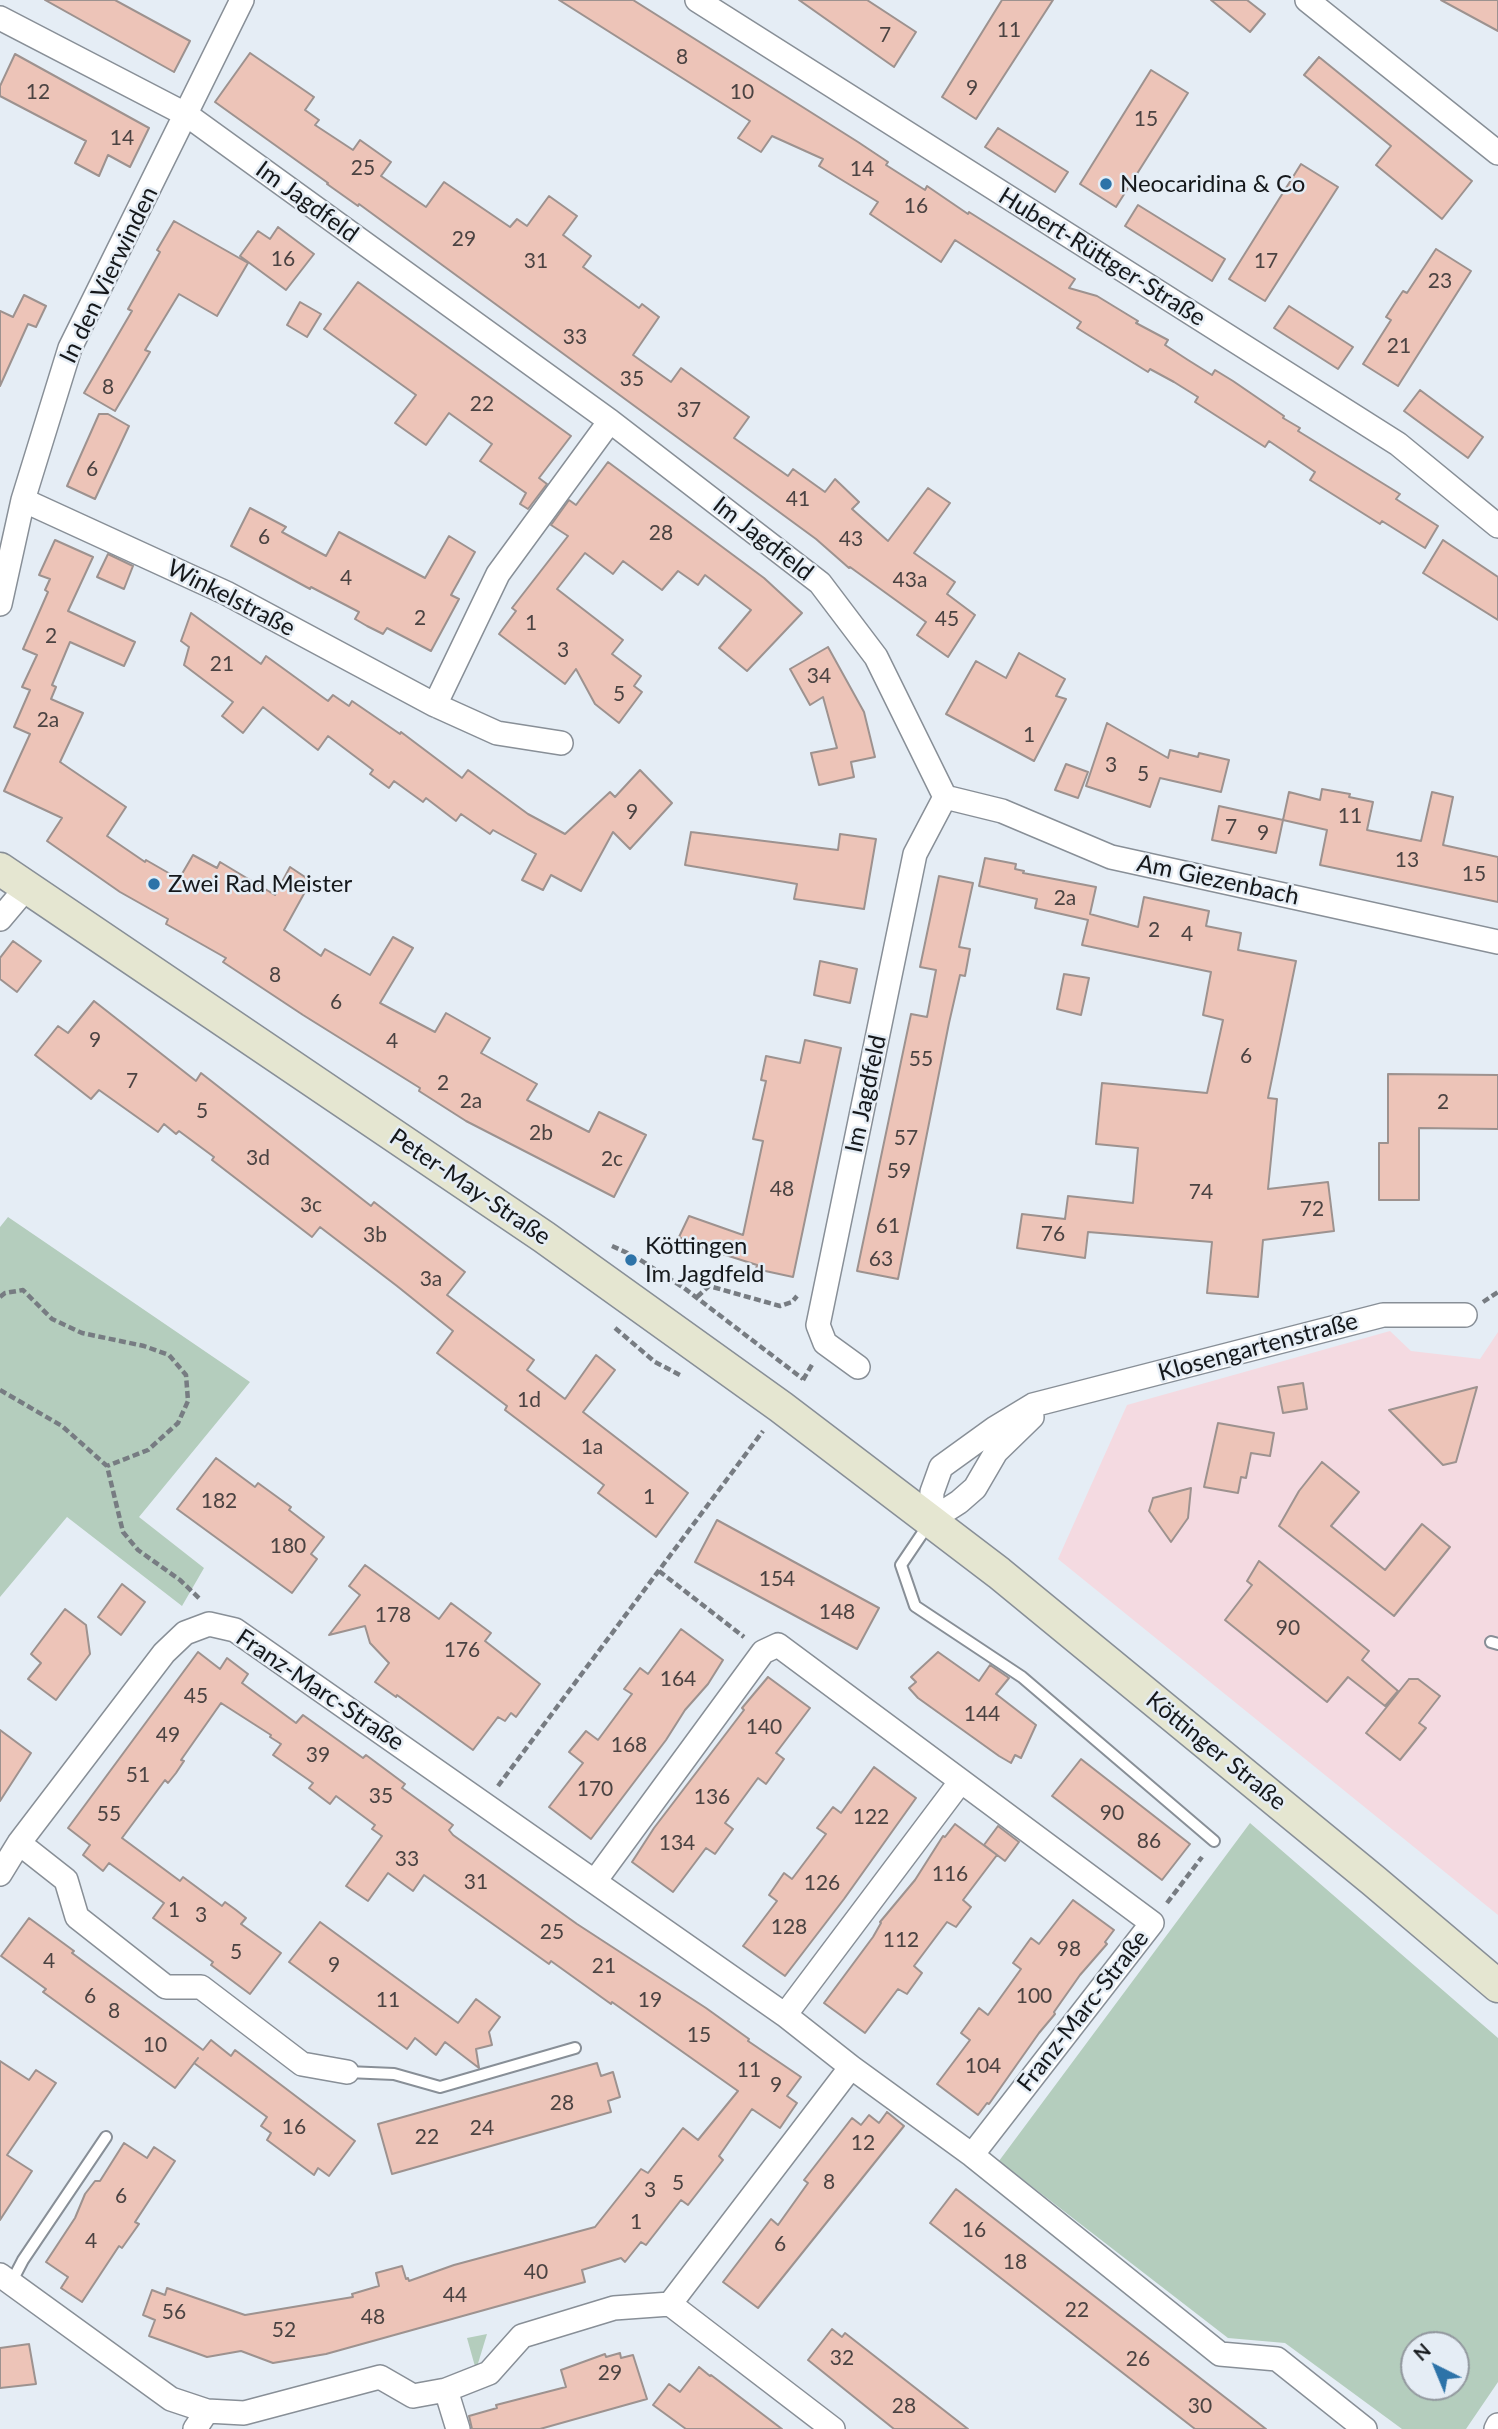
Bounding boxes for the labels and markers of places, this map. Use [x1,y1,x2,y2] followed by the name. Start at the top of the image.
[1120,170,1305,198] place label: Neocaridina & Co
[1098,176,1114,192] marker: Neocaridina & Co
[168,870,352,898] place label: Zwei Rad Meister
[146,876,162,892] marker: Zwei Rad Meister
[645,1232,765,1288] place label: Köttingen Im Jagdfeld
[623,1252,639,1268] marker: Köttingen Im Jagdfeld

